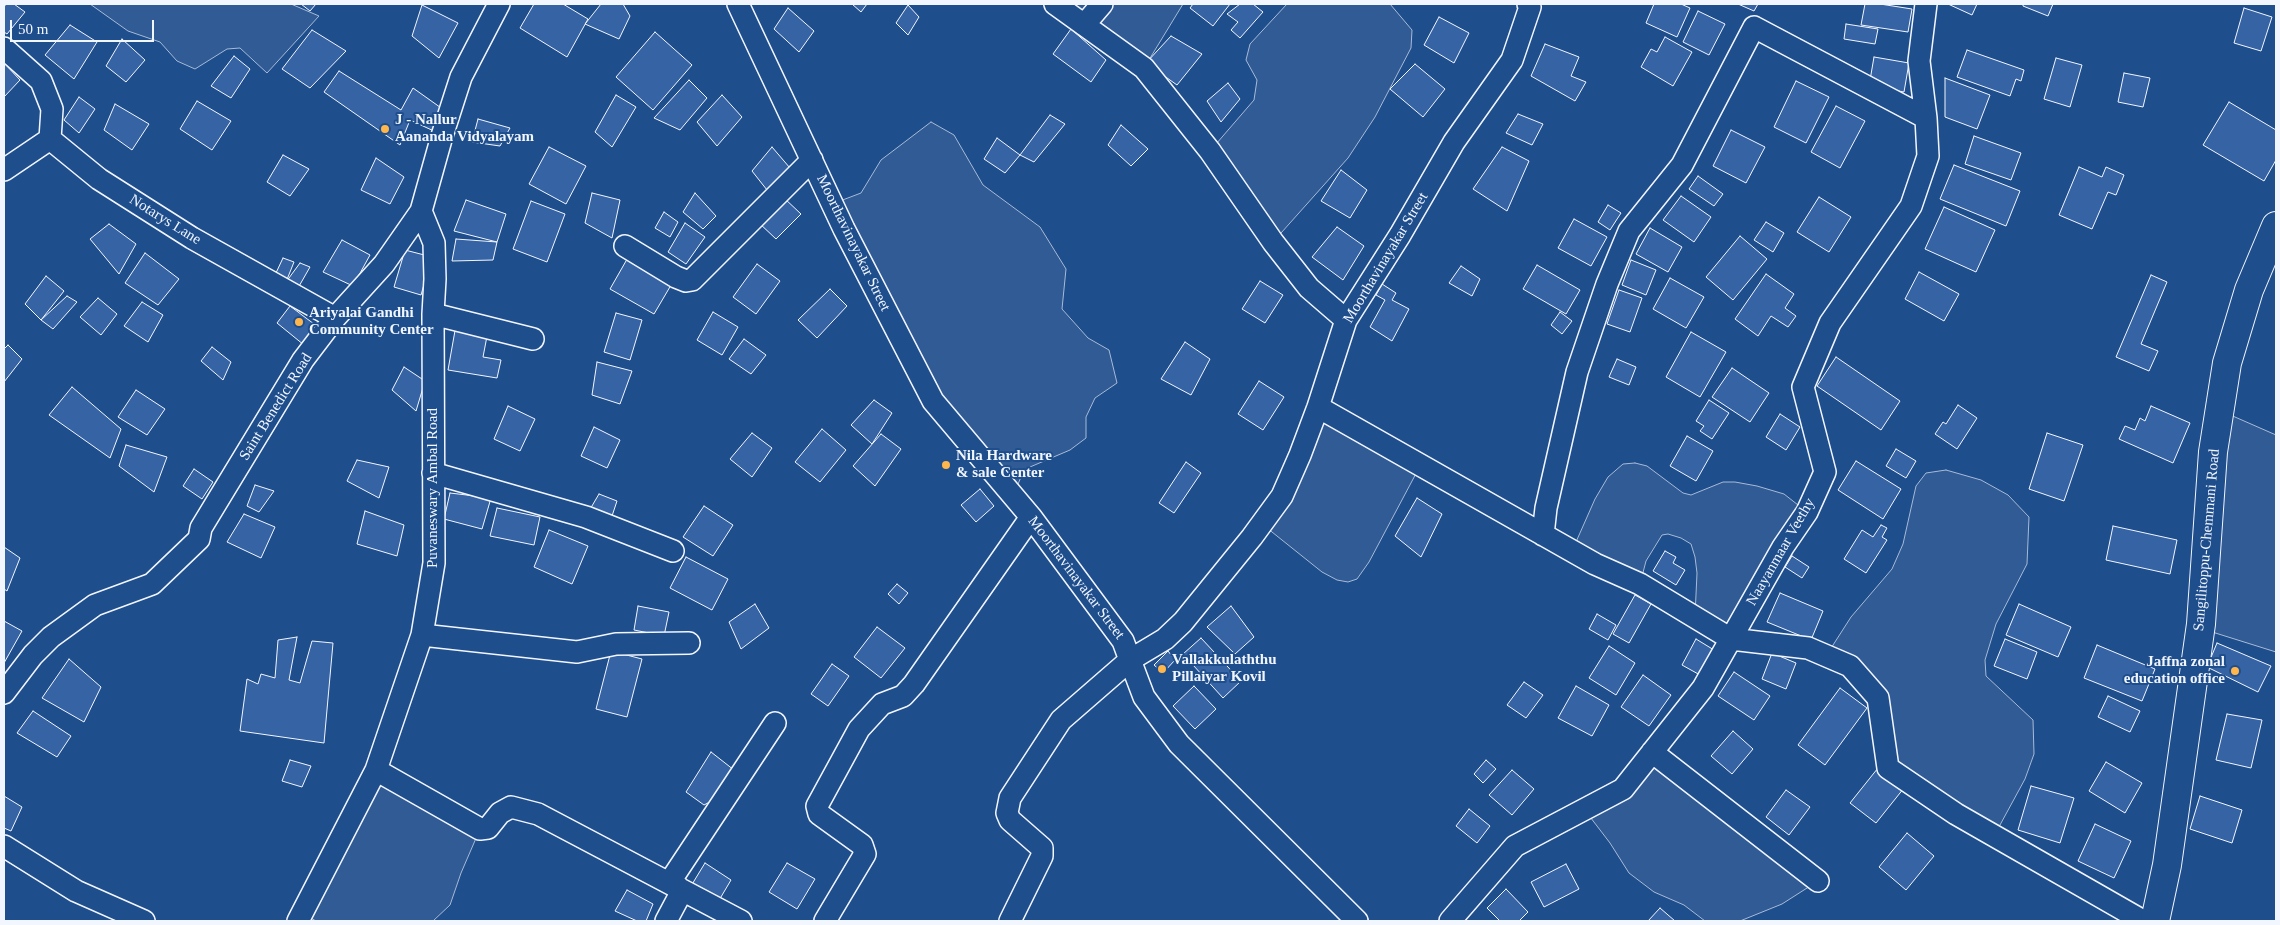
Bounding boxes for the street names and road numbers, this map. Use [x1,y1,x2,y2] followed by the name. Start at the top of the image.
[812,172,894,314] street label: Moorthavinayakar Street
[1340,189,1432,327] street label: Moorthavinayakar Street
[126,191,204,249] street label: Notarys Lane
[236,350,316,464] street label: Saint Benedict Road
[424,408,442,568] street label: Puvaneswary Ambal Road
[2190,448,2224,632] street label: Sangilitoppu-Chemmani Road
[1743,495,1819,609] street label: Naayanmaar Veethy
[1024,513,1128,643] street label: Moorthavinayakar Street

